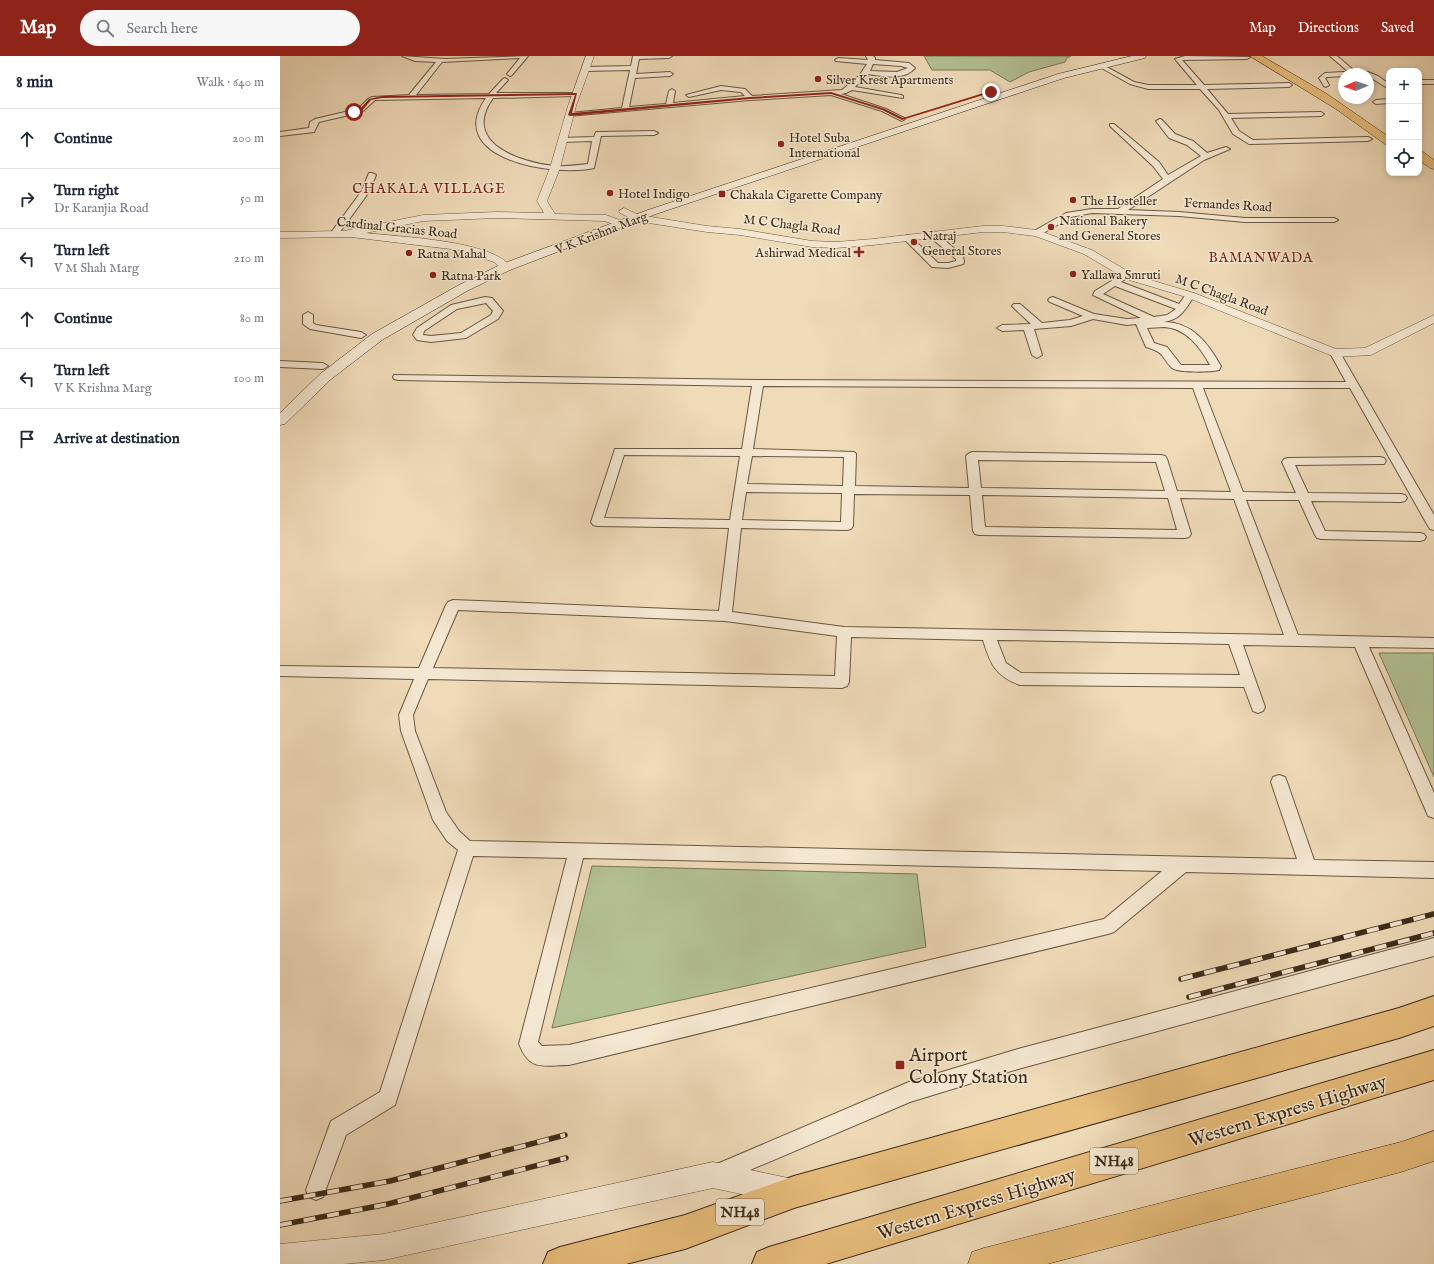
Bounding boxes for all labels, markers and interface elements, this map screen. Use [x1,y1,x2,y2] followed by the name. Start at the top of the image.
[80,10,360,46] search box
[20,16,56,40] text: Map
[94,17,116,39] icon: search
[126,19,198,38] text: Search here
[1249,19,1276,37] text: Map
[1298,19,1359,37] text: Directions
[1381,19,1414,37] text: Saved
[1338,68,1374,104] north arrow
[1386,68,1422,176] map controls
[1386,68,1422,104] button: +
[16,72,53,93] text: 8 min
[826,72,954,89] place label: Silver Krest Apartments
[197,74,264,91] text: Walk · 640 m
[813,74,823,84] marker: Silver Krest Apartments
[982,83,1000,101] route end
[345,103,363,121] route start
[1386,104,1422,140] button: −
[16,128,38,150] icon: ahead
[54,129,112,148] text: Continue
[232,130,264,147] text: 200 m
[789,130,861,162] place label: Hotel Suba International
[776,139,786,149] marker: Hotel Suba International
[1386,140,1422,176] button: locate
[352,180,506,198] district label: CHAKALA VILLAGE
[54,181,119,200] text: Turn right
[618,186,690,203] place label: Hotel Indigo
[730,187,883,204] place label: Chakala Cigarette Company
[16,188,38,210] icon: right
[605,188,615,198] marker: Hotel Indigo
[717,189,727,199] marker: Chakala Cigarette Company
[240,190,264,207] text: 50 m
[1081,193,1157,210] place label: The Hosteller
[1068,195,1078,205] marker: The Hosteller
[1184,195,1272,216] street label: Fernandes Road
[54,200,149,217] text: Dr Karanjia Road
[552,208,651,259] street label: V K Krishna Marg
[742,211,841,240] street label: M C Chagla Road
[1059,213,1161,245] place label: National Bakery and General Stores
[336,214,458,243] street label: Cardinal Gracias Road
[1046,222,1056,232] marker: National Bakery and General Stores
[922,228,1002,260] place label: Natraj General Stores
[909,237,919,247] marker: Natraj General Stores
[54,241,110,260] text: Turn left
[754,245,851,262] place label: Ashirwad Medical
[417,246,487,263] place label: Ratna Mahal
[854,247,864,257] marker: Ashirwad Medical
[16,248,38,270] icon: left
[404,248,414,258] marker: Ratna Mahal
[1208,249,1314,267] district label: BAMANWADA
[234,250,264,267] text: 210 m
[54,260,139,277] text: V M Shah Marg
[1081,267,1161,284] place label: Yallawa Smruti
[441,268,502,285] place label: Ratna Park
[1068,269,1078,279] marker: Yallawa Smruti
[428,270,438,280] marker: Ratna Park
[1173,271,1270,320] street label: M C Chagla Road
[16,308,38,330] icon: ahead
[54,309,112,328] text: Continue
[240,310,264,327] text: 80 m
[54,361,110,380] text: Turn left
[16,368,38,390] icon: left
[234,370,264,387] text: 100 m
[54,380,152,397] text: V K Krishna Marg
[16,428,38,450] icon: arrive
[54,429,180,448] text: Arrive at destination
[908,1044,1028,1090] place label: Airport Colony Station
[894,1059,906,1071] marker: Airport Colony Station
[1185,1070,1390,1154] street label: Western Express Highway
[1090,1148,1138,1174] road number: NH48
[874,1163,1079,1247] street label: Western Express Highway
[716,1199,764,1225] road number: NH48

